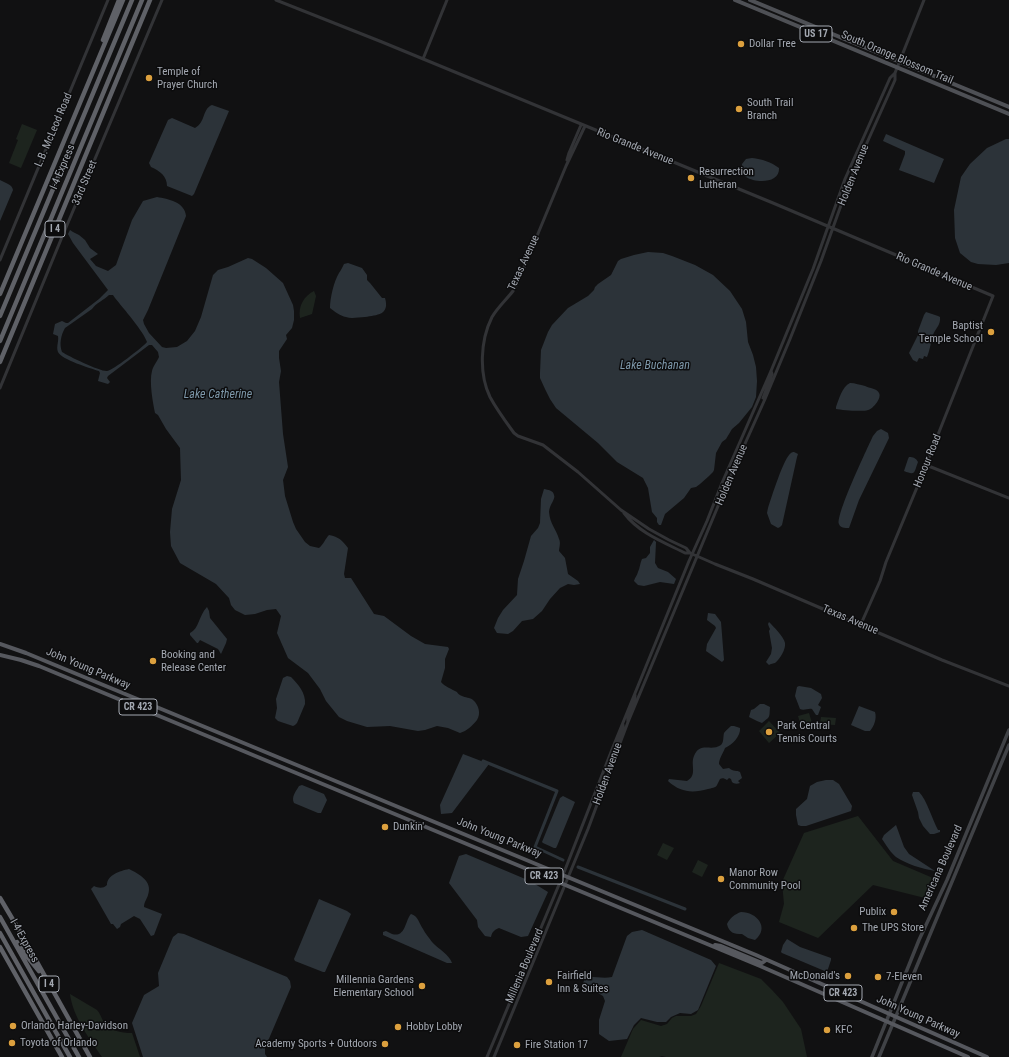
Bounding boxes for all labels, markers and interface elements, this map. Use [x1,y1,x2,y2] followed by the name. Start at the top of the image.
[800,26,832,42] road number: US 17
[839,28,955,88] street label: South Orange Blossom Trail
[749,37,796,51] place label: Dollar Tree
[736,39,746,49] marker: Dollar Tree
[157,65,217,91] place label: Temple of Prayer Church
[144,73,154,83] marker: Temple of Prayer Church
[33,91,75,169] street label: L.B. McLeod Road
[747,96,793,122] place label: South Trail Branch
[734,104,744,114] marker: South Trail Branch
[595,126,675,168] street label: Rio Grande Avenue
[836,142,872,208] street label: Holden Avenue
[48,143,78,191] street label: I-4 Express
[70,158,100,208] street label: 33rd Street
[699,165,754,191] place label: Resurrection Lutheran
[686,173,696,183] marker: Resurrection Lutheran
[45,221,65,237] road number: I 4
[505,233,543,293] street label: Texas Avenue
[894,250,974,294] street label: Rio Grande Avenue
[919,319,983,345] place label: Baptist Temple School
[986,327,996,337] marker: Baptist Temple School
[620,359,690,373] water label: Lake Buchanan
[184,388,252,402] water label: Lake Catherine
[911,432,945,490] street label: Honour Road
[713,443,751,507] street label: Holden Avenue
[820,602,880,638] street label: Texas Avenue
[44,645,132,693] street label: John Young Parkway
[161,648,226,674] place label: Booking and Release Center
[148,656,158,666] marker: Booking and Release Center
[119,699,157,715] road number: CR 423
[777,719,837,745] place label: Park Central Tennis Courts
[764,727,774,737] marker: Park Central Tennis Courts
[591,741,625,807] street label: Holden Avenue
[455,815,543,861] street label: John Young Parkway
[393,820,424,834] place label: Dunkin'
[380,822,390,832] marker: Dunkin'
[916,823,966,913] street label: Americana Boulevard
[729,866,800,892] place label: Manor Row Community Pool
[525,868,563,884] road number: CR 423
[716,874,726,884] marker: Manor Row Community Pool
[859,905,886,919] place label: Publix
[889,907,899,917] marker: Publix
[7,917,41,965] street label: I-4 Express
[862,921,924,935] place label: The UPS Store
[849,923,859,933] marker: The UPS Store
[503,927,547,1005] street label: Millenia Boulevard
[557,969,608,995] place label: Fairfield Inn & Suites
[790,969,840,983] place label: McDonald's
[886,970,922,984] place label: 7-Eleven
[843,971,853,981] marker: McDonald's
[873,972,883,982] marker: 7-Eleven
[333,973,414,999] place label: Millennia Gardens Elementary School
[39,976,59,992] road number: I 4
[544,977,554,987] marker: Fairfield Inn & Suites
[417,981,427,991] marker: Millennia Gardens Elementary School
[824,985,862,1001] road number: CR 423
[874,993,962,1041] street label: John Young Parkway
[21,1019,128,1033] place label: Orlando Harley-Davidson
[406,1020,462,1034] place label: Hobby Lobby
[8,1021,18,1031] marker: Orlando Harley-Davidson
[393,1022,403,1032] marker: Hobby Lobby
[835,1023,853,1037] place label: KFC
[822,1025,832,1035] marker: KFC
[20,1036,97,1050] place label: Toyota of Orlando
[255,1037,377,1051] place label: Academy Sports + Outdoors
[7,1038,17,1048] marker: Toyota of Orlando
[525,1038,588,1052] place label: Fire Station 17
[380,1039,390,1049] marker: Academy Sports + Outdoors
[512,1040,522,1050] marker: Fire Station 17

